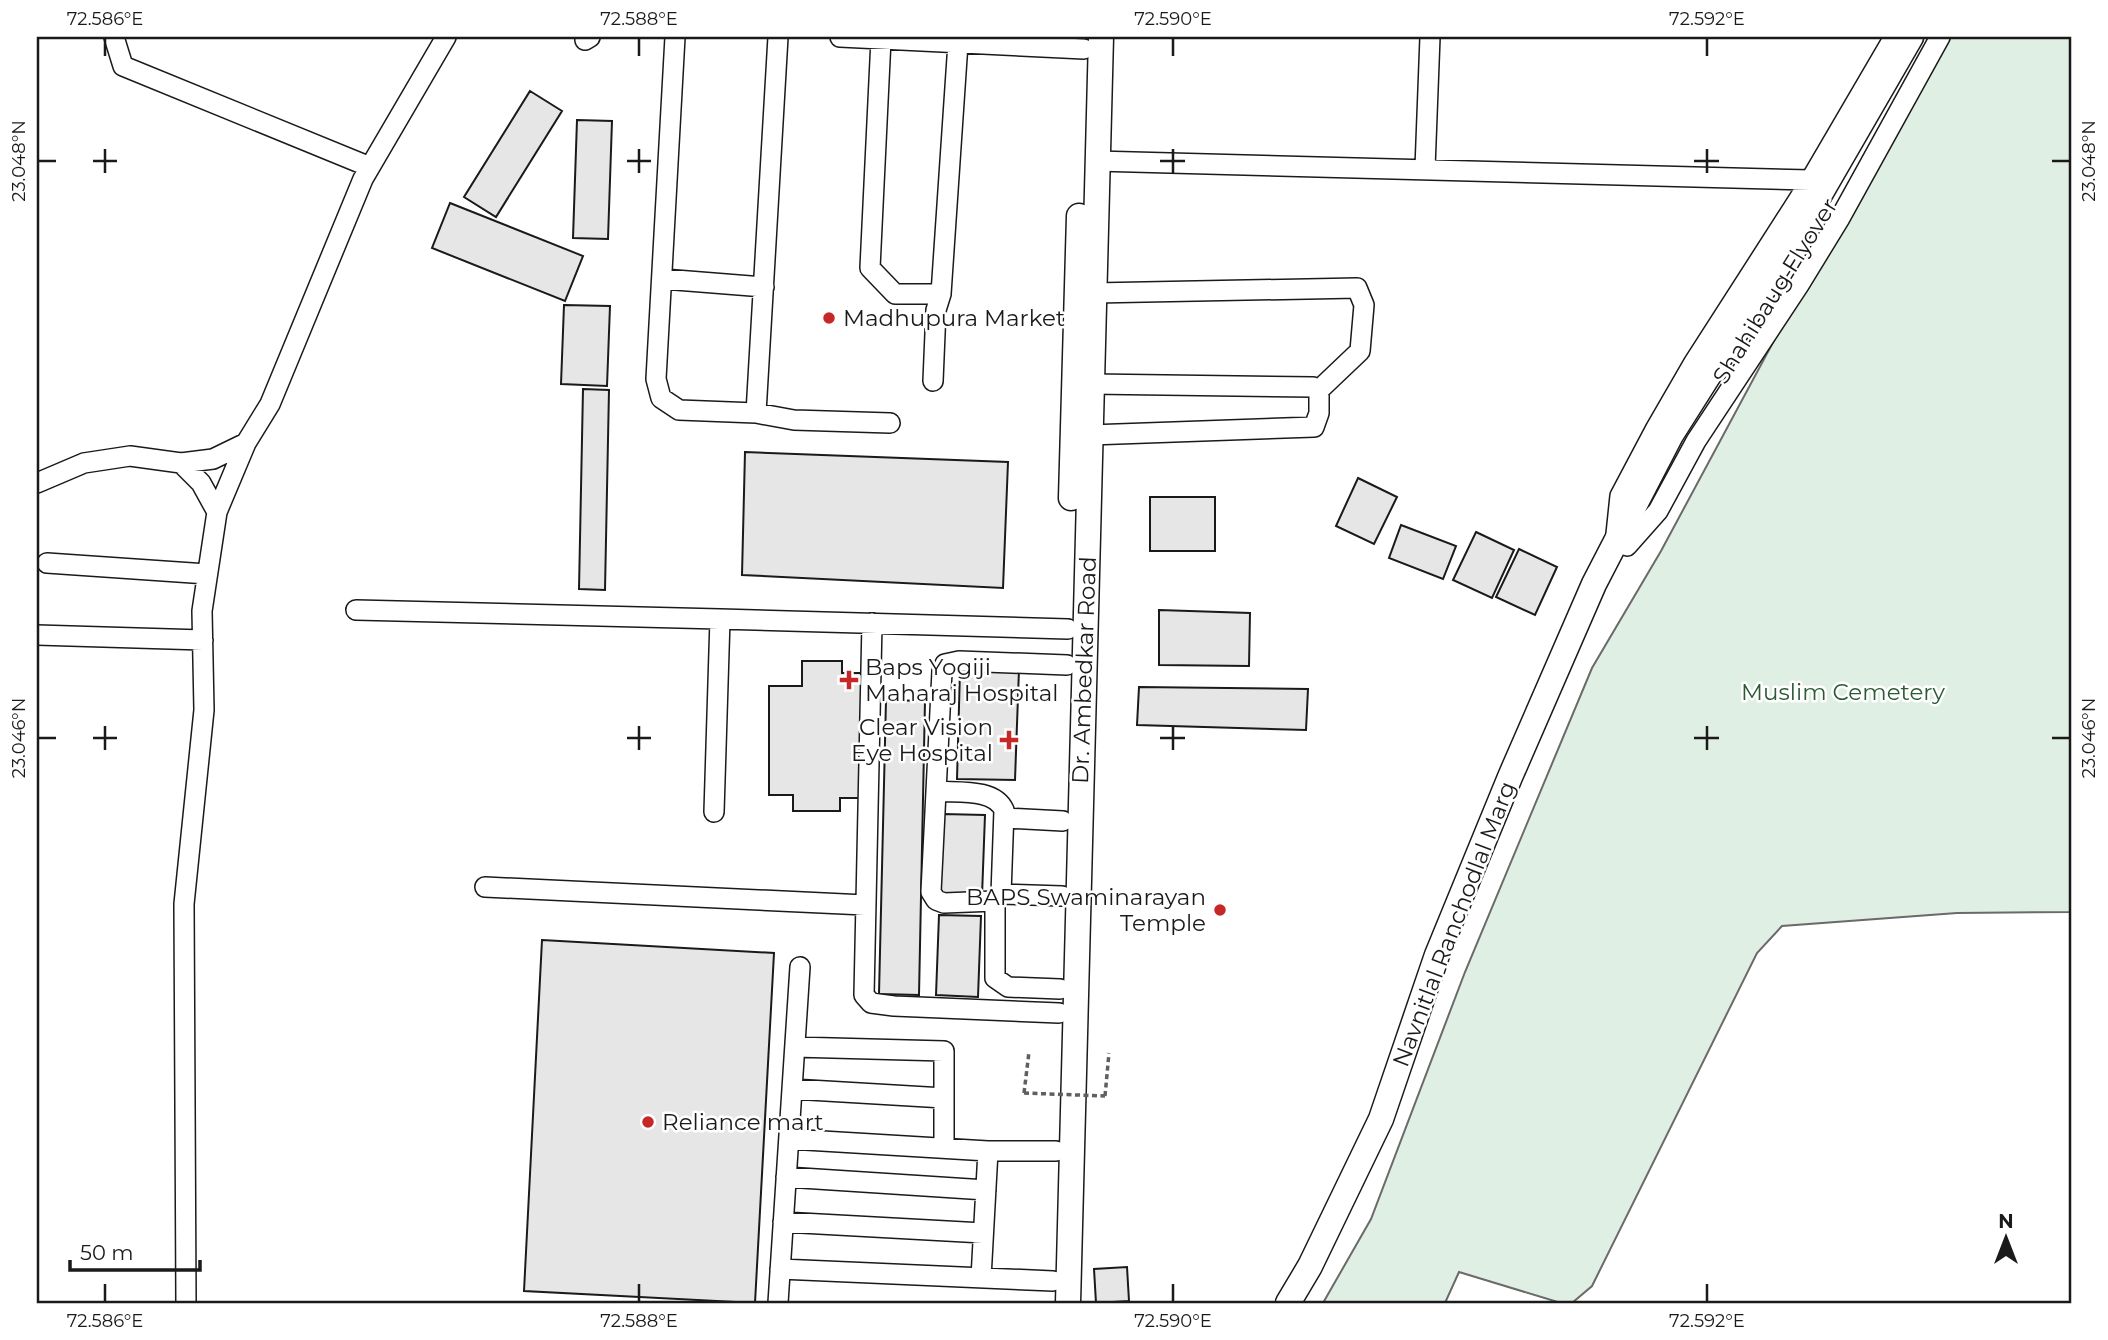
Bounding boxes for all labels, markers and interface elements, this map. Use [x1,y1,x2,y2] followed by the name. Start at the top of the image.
[67,8,143,30] text: 72.586°E
[600,8,678,30] text: 72.588°E
[1134,8,1212,30] text: 72.590°E
[1669,8,1745,30] text: 72.592°E
[8,120,30,202] text: 23.048°N
[2078,120,2100,202] text: 23.048°N
[1707,193,1843,389] street label: Shahibaug Flyover
[843,304,1065,332] place label: Madhupura Market
[821,310,837,326] marker: Madhupura Market
[1066,556,1102,784] street label: Dr. Ambedkar Road
[865,653,1058,707] place label: Baps Yogiji Maharaj Hospital
[839,670,859,690] marker: Baps Yogiji Maharaj Hospital
[1741,678,1945,706] park label: Muslim Cemetery
[8,698,30,778] text: 23.046°N
[2078,698,2100,778] text: 23.046°N
[851,713,993,767] place label: Clear Vision Eye Hospital
[999,730,1019,750] marker: Clear Vision Eye Hospital
[1387,777,1521,1071] street label: Navnitlal Ranchodlal Marg
[966,883,1206,937] place label: BAPS Swaminarayan Temple
[1212,902,1228,918] marker: BAPS Swaminarayan Temple
[662,1108,824,1136] place label: Reliance mart
[640,1114,656,1130] marker: Reliance mart
[1972,1204,2042,1274] north arrow
[1998,1210,2014,1233] text: N
[70,1228,200,1272] scale bar
[80,1240,134,1265] text: 50 m
[67,1310,143,1332] text: 72.586°E
[600,1310,678,1332] text: 72.588°E
[1134,1310,1212,1332] text: 72.590°E
[1669,1310,1745,1332] text: 72.592°E

